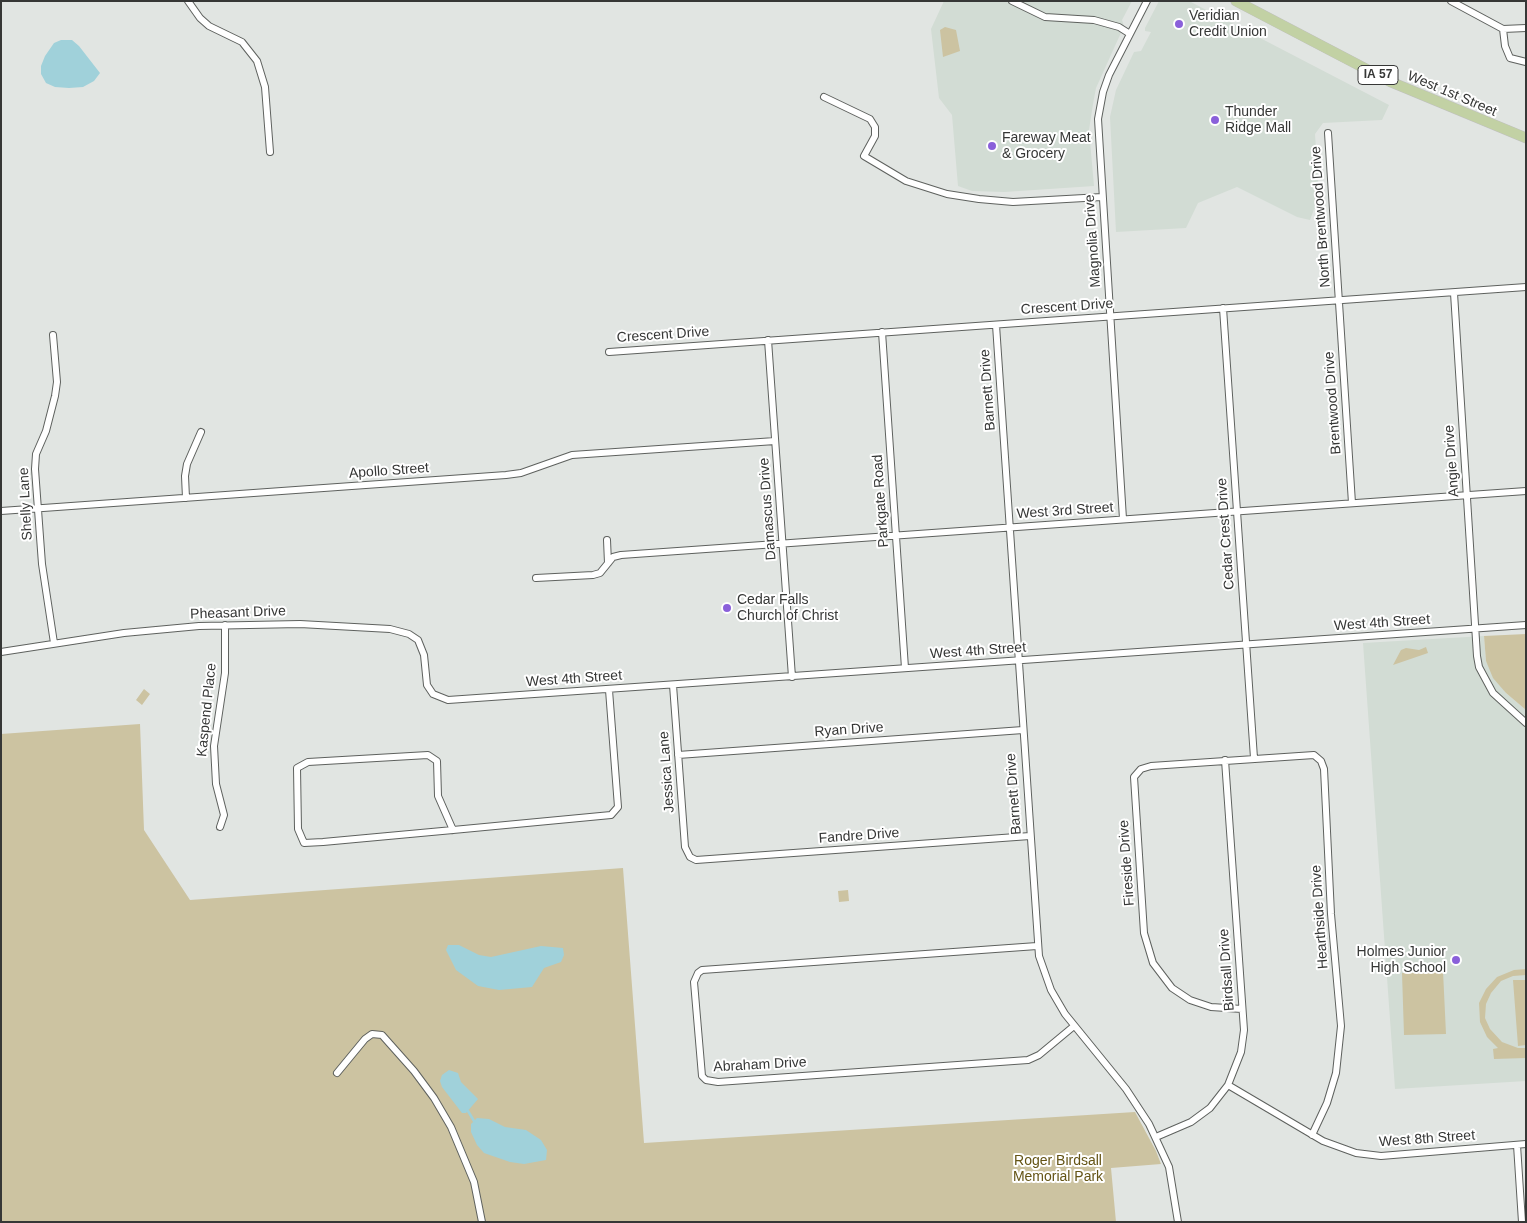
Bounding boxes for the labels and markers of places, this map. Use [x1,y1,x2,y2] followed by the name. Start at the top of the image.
[1189,8,1267,40] place label: Veridian Credit Union
[1173,18,1185,30] marker: Veridian Credit Union
[1225,104,1291,136] place label: Thunder Ridge Mall
[1209,114,1221,126] marker: Thunder Ridge Mall
[1002,130,1091,162] place label: Fareway Meat & Grocery
[986,140,998,152] marker: Fareway Meat & Grocery
[737,592,838,624] place label: Cedar Falls Church of Christ
[721,602,733,614] marker: Cedar Falls Church of Christ
[1357,944,1446,976] place label: Holmes Junior High School
[1450,954,1462,966] marker: Holmes Junior High School

